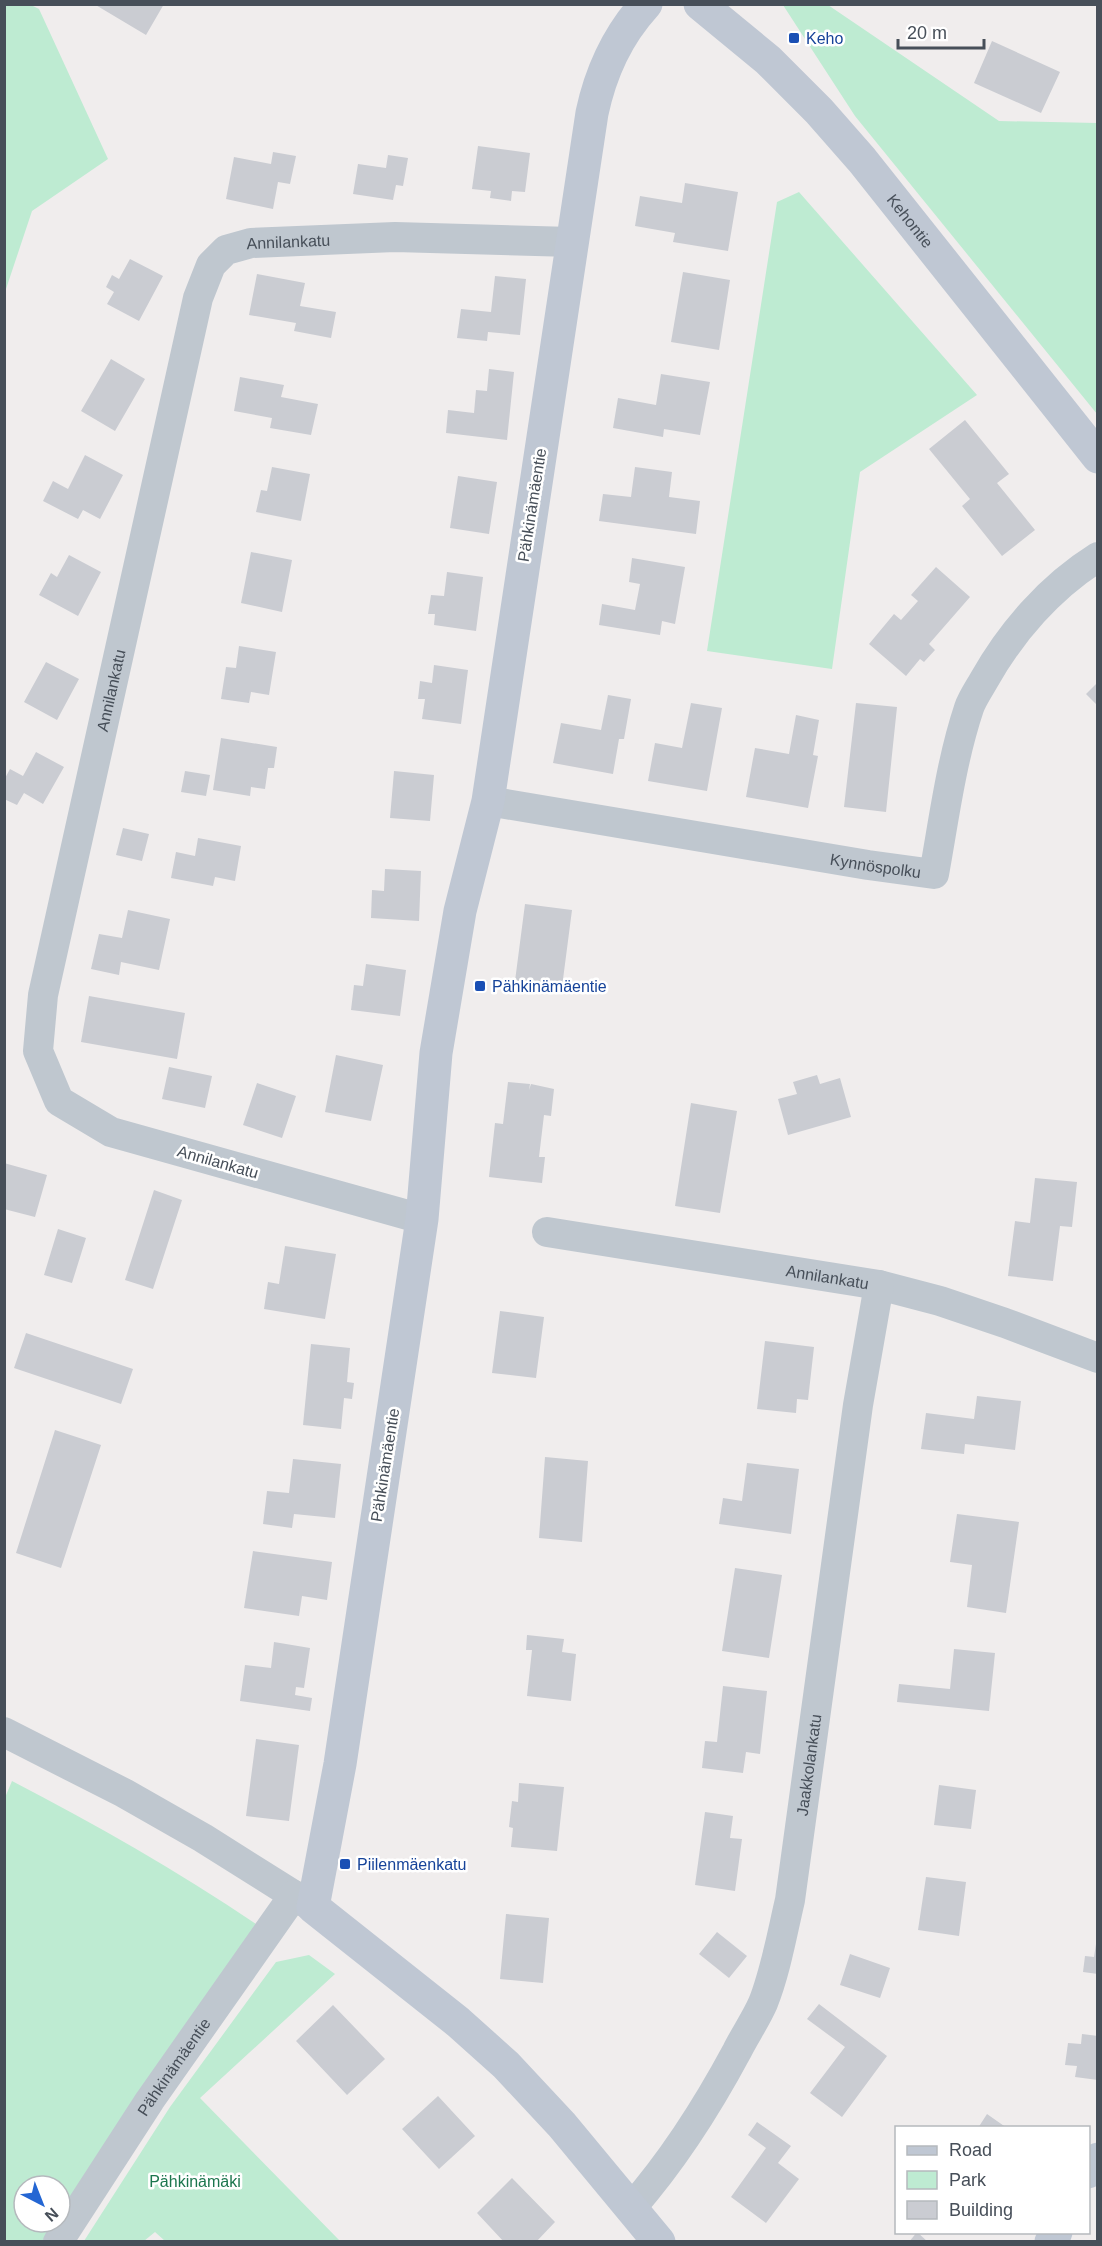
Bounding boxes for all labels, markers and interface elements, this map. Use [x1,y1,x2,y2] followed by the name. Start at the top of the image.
[898,12,984,50] scale bar
[907,23,947,43] text: 20 m
[806,30,843,47] place label: Keho
[787,31,801,45] marker: Keho
[884,191,937,251] street label: Kehontie
[246,231,331,252] street label: Annilankatu
[515,447,549,563] street label: Pähkinämäentie
[93,648,128,733] street label: Annilankatu
[829,850,922,881] street label: Kynnöspolku
[492,978,607,995] place label: Pähkinämäentie
[473,979,487,993] marker: Pähkinämäentie
[175,1142,261,1182] street label: Annilankatu
[785,1262,870,1292] street label: Annilankatu
[368,1407,402,1523] street label: Pähkinämäentie
[793,1713,824,1817] street label: Jaakkolankatu
[357,1856,466,1873] place label: Piilenmäenkatu
[338,1857,352,1871] marker: Piilenmäenkatu
[134,2015,213,2119] street label: Pähkinämäentie
[895,2126,1090,2234] legend
[949,2140,992,2160] text: Road
[949,2170,987,2190] text: Park
[149,2173,241,2190] park label: Pähkinämäki
[12,2174,72,2234] north arrow
[949,2200,1013,2220] text: Building
[42,2205,62,2225] text: N

